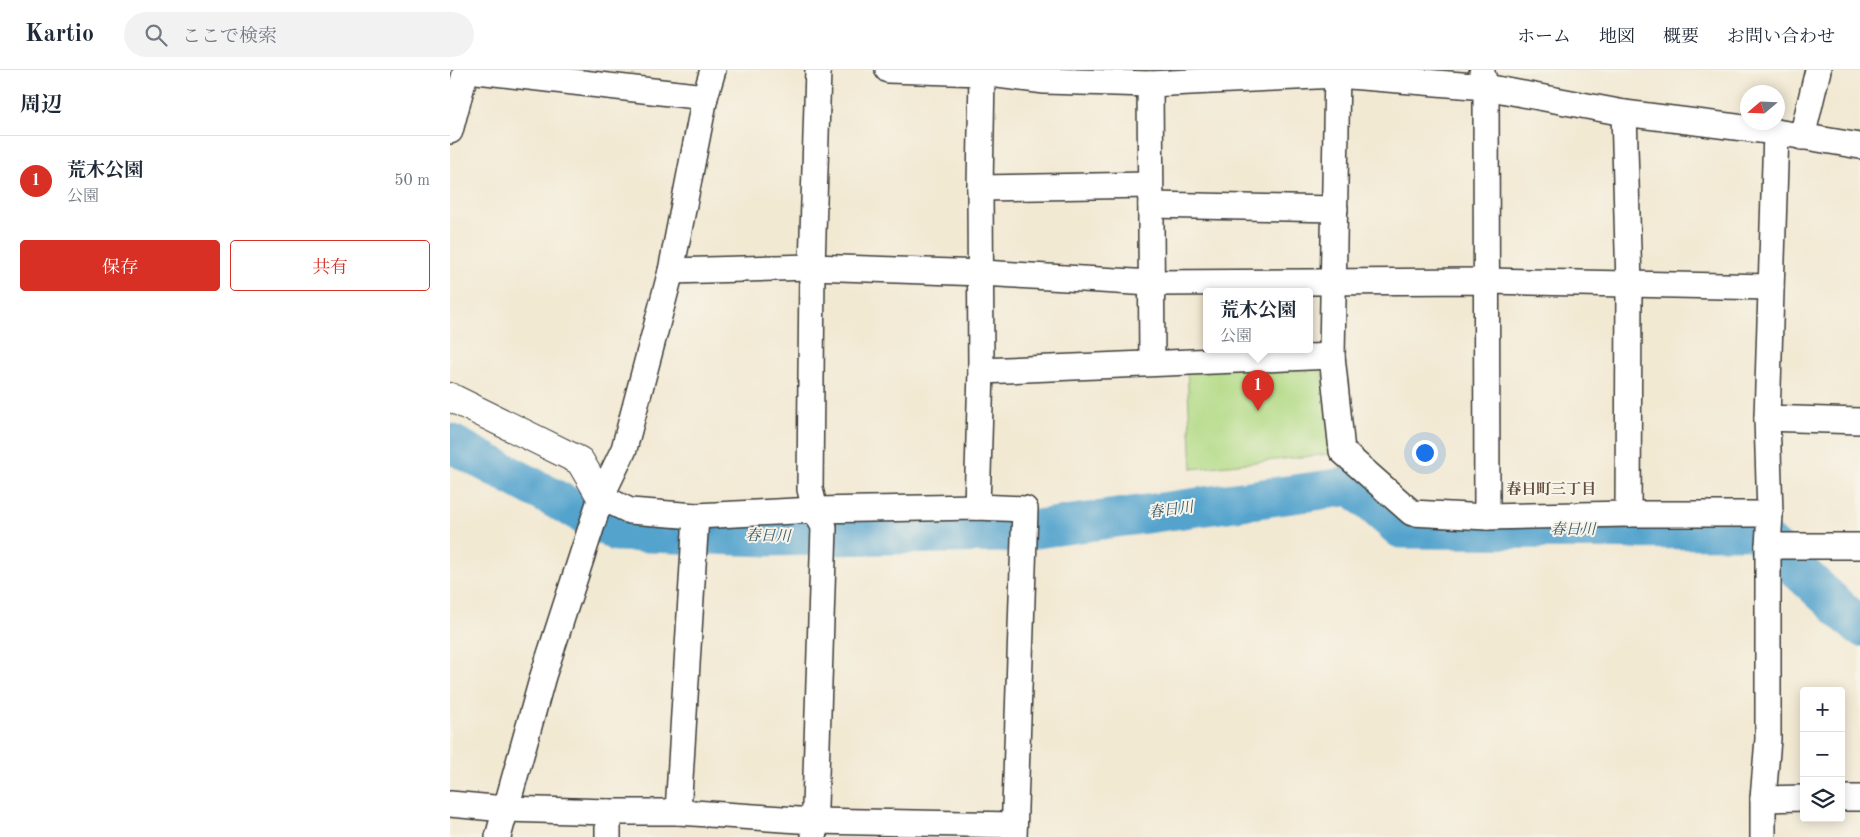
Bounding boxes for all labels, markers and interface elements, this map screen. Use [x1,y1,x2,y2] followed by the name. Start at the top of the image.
[124,12,474,57] search box
[142,21,170,49] icon: search
[25,23,94,47] text: Kartio
[182,28,277,47] text: ここで検索
[1517,28,1571,46] text: ホーム
[1599,28,1635,46] text: 地図
[1663,28,1699,46] text: 概要
[1727,28,1835,46] text: お問い合わせ
[1740,85,1785,130] north arrow
[20,95,62,116] text: 周辺
[67,162,143,181] text: 荒木公園
[31,173,41,189] text: 1
[394,173,430,189] text: 50 m
[67,189,99,205] text: 公園
[20,240,220,291] button: 保存
[230,240,430,291] button: 共有
[1203,288,1313,353] popup
[1220,302,1296,321] text: 荒木公園
[1220,329,1252,345] text: 公園
[1242,370,1274,411] pin: 1
[1412,440,1438,466] your location
[1506,481,1596,498] district label: 春日町三丁目
[1147,498,1196,522] water label: 春日川
[1550,521,1597,538] water label: 春日川
[745,527,793,545] water label: 春日川
[1800,687,1845,822] map controls
[1800,687,1845,732] button: +
[1800,732,1845,777] button: −
[1800,777,1845,822] button: layers

